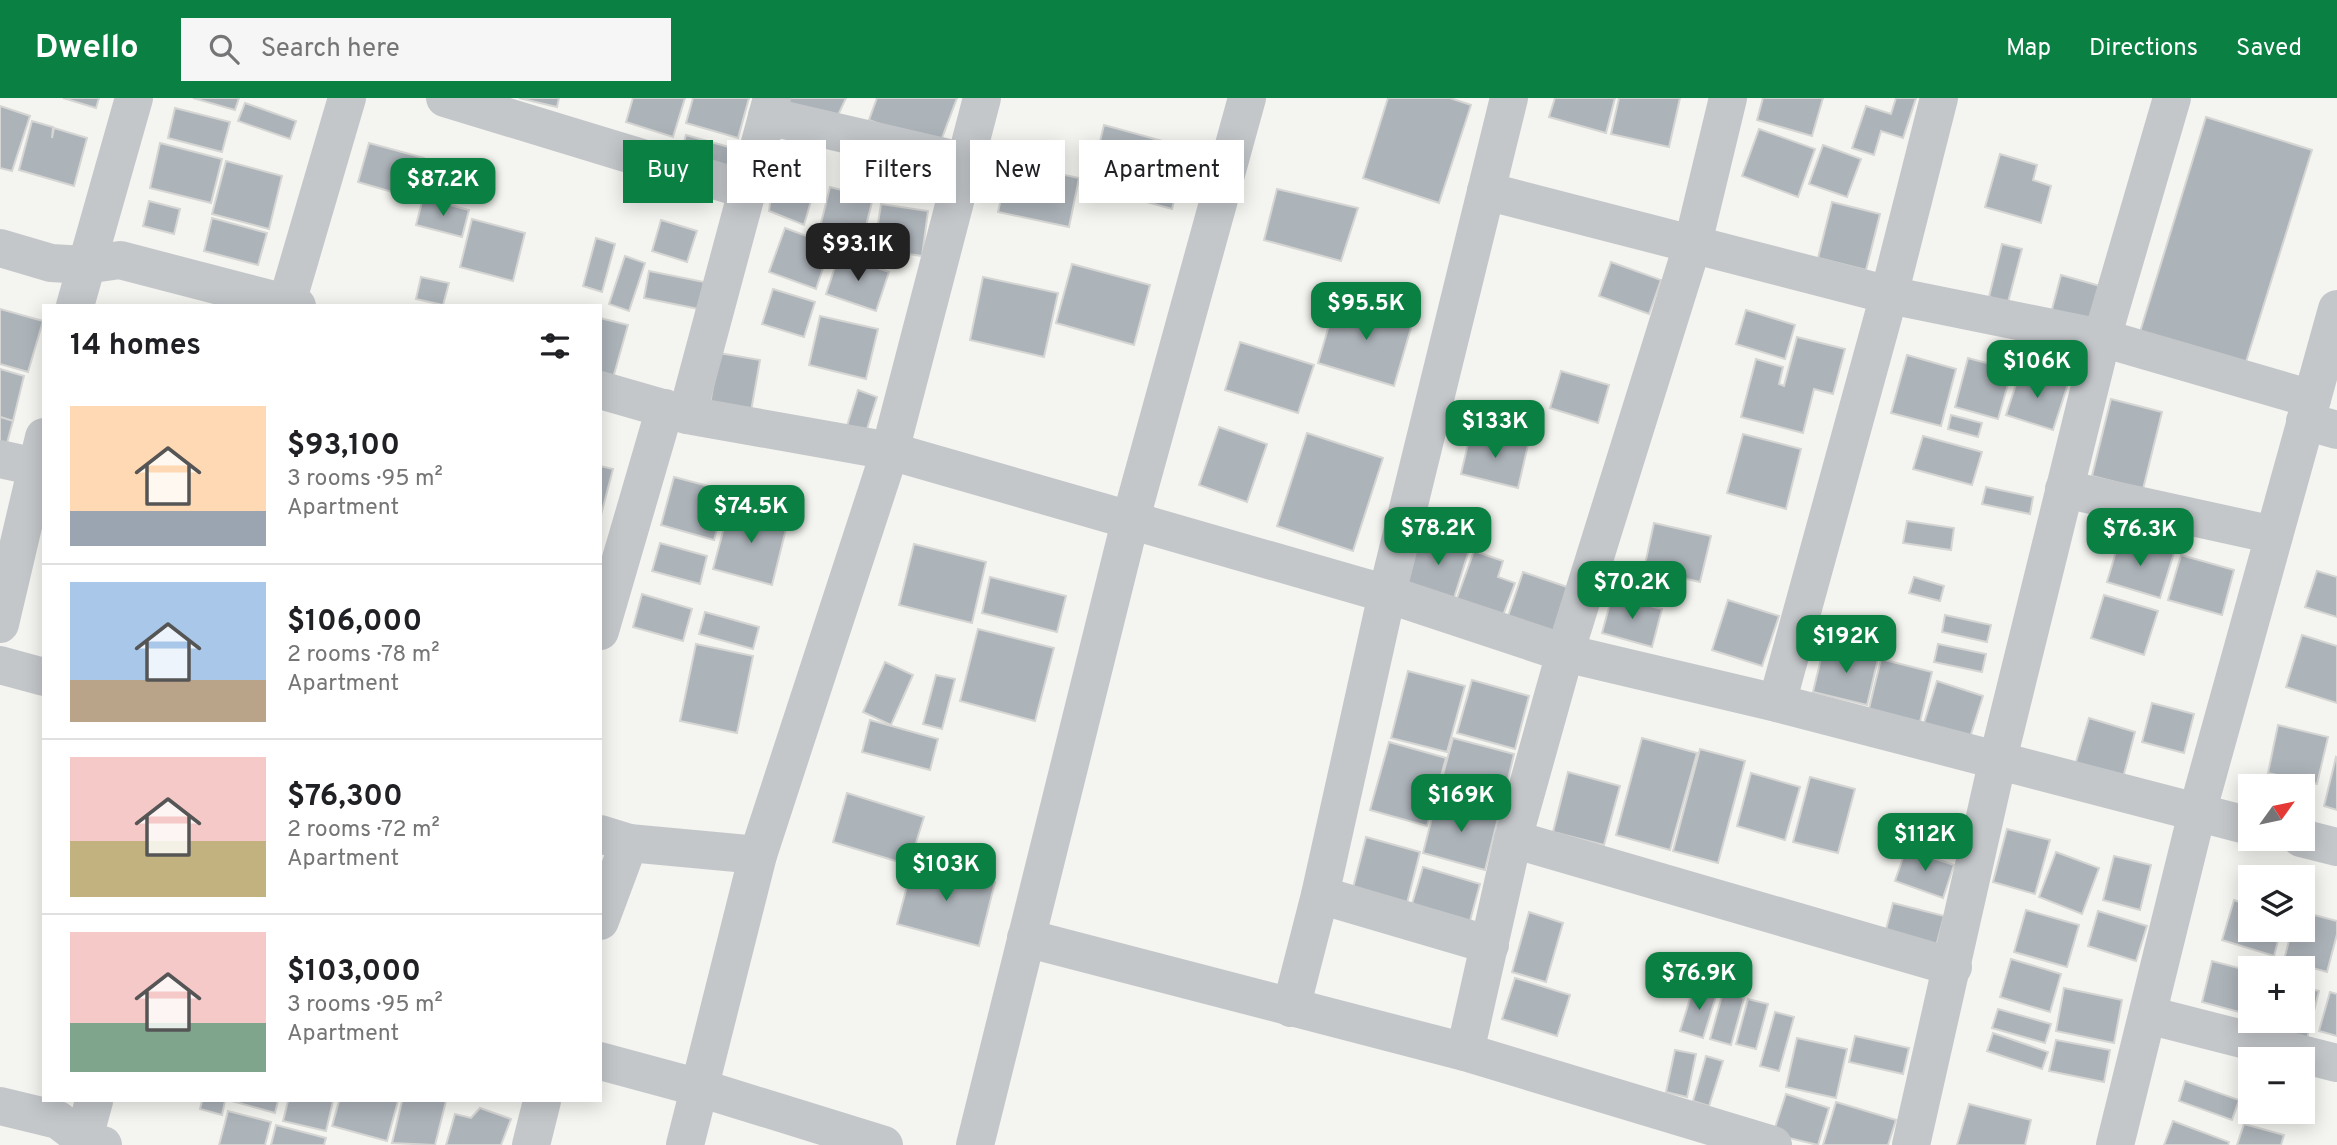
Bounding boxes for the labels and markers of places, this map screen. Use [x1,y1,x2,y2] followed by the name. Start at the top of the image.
[386,158,500,218] pin: $87.2K
[801,223,915,283] pin: $93.1K
[1309,282,1423,342] pin: $95.5K
[1988,341,2086,400] pin: $106K
[1446,400,1544,460] pin: $133K
[694,486,808,545] pin: $74.5K
[1381,508,1495,567] pin: $78.2K
[2083,508,2197,568] pin: $76.3K
[1575,561,1689,621] pin: $70.2K
[1797,616,1895,675] pin: $192K
[1412,774,1510,834] pin: $169K
[1876,814,1974,873] pin: $112K
[897,844,995,903] pin: $103K
[1642,953,1756,1012] pin: $76.9K

